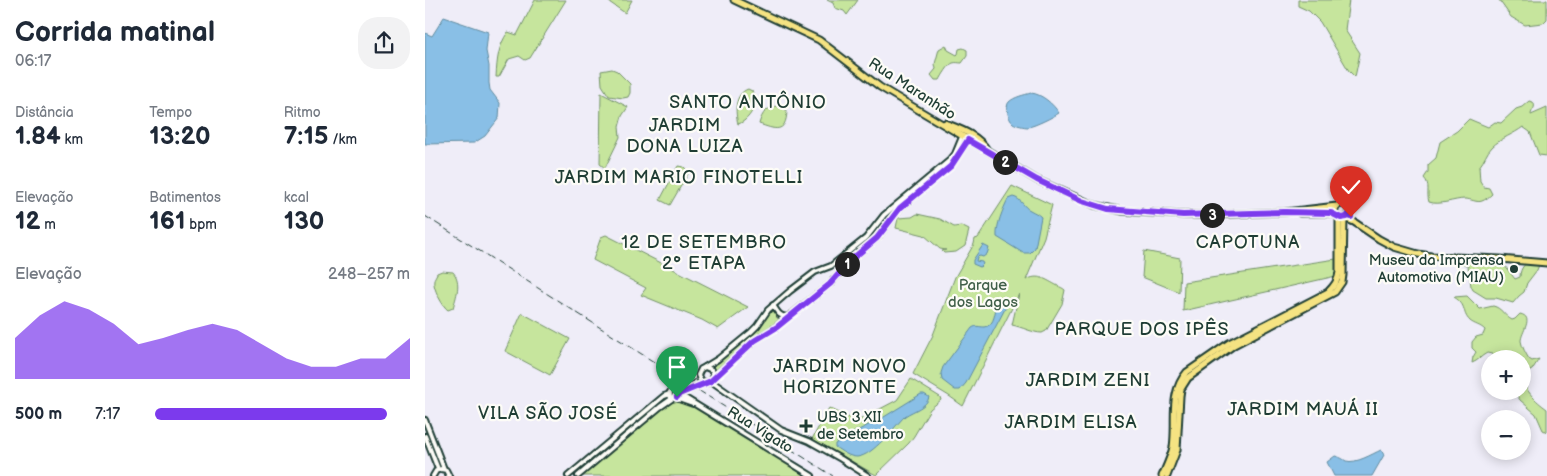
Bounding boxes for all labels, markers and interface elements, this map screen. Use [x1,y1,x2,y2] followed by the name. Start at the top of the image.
[15,16,215,49] text: Corrida matinal
[358,17,410,69] button: share
[15,52,51,71] text: 06:17
[865,54,959,124] street label: Rua Maranhão
[669,90,827,113] district label: SANTO ANTÔNIO
[15,104,74,121] text: Distância
[149,104,192,121] text: Tempo
[284,104,321,121] text: Ritmo
[626,115,744,157] district label: JARDIM DONA LUIZA
[15,121,61,152] text: 1.84
[149,121,211,152] text: 13:20
[284,121,328,152] text: 7:15
[61,131,83,148] text: km
[328,131,357,148] text: /km
[993,150,1017,174] pin: 2
[1001,154,1010,171] text: 2
[1330,166,1372,217] pin
[555,167,803,188] district label: JARDIM MARIO FINOTELLI
[1337,173,1365,201] icon: check
[15,189,73,206] text: Elevação
[149,189,221,206] text: Batimentos
[284,189,309,206] text: kcal
[1199,202,1225,228] pin: 3
[15,206,41,237] text: 12
[149,206,186,237] text: 161
[284,206,324,237] text: 130
[1208,207,1217,224] text: 3
[41,216,56,233] text: m
[186,216,217,233] text: bpm
[621,232,787,274] district label: 12 DE SETEMBRO 2° ETAPA
[1196,232,1300,253] district label: CAPOTUNA
[1369,251,1504,287] place label: Museu da Imprensa Automotiva (MIAU)
[835,252,859,276] pin: 1
[845,256,850,273] text: 1
[1508,263,1520,275] marker: Museu da Imprensa Automotiva (MIAU)
[15,265,82,284] text: Elevação
[328,265,410,284] text: 248–257 m
[948,276,1019,312] park label: Parque dos Lagos
[1055,317,1229,340] district label: PARQUE DOS IPÊS
[656,346,698,397] pin
[1481,350,1531,460] map controls
[1481,350,1531,400] button: +
[663,353,691,381] icon: arrive
[773,356,907,398] district label: JARDIM NOVO HORIZONTE
[1026,370,1150,391] district label: JARDIM ZENI
[1227,397,1379,420] district label: JARDIM MAUÁ II
[478,401,618,424] district label: VILA SÃO JOSÉ
[724,402,796,458] street label: Rua Vigato
[15,405,62,424] text: 500 m
[95,405,120,424] text: 7:17
[817,408,904,444] place label: UBS 3 XII de Setembro
[1481,410,1531,460] button: −
[1004,412,1138,433] district label: JARDIM ELISA
[799,419,813,433] marker: UBS 3 XII de Setembro

